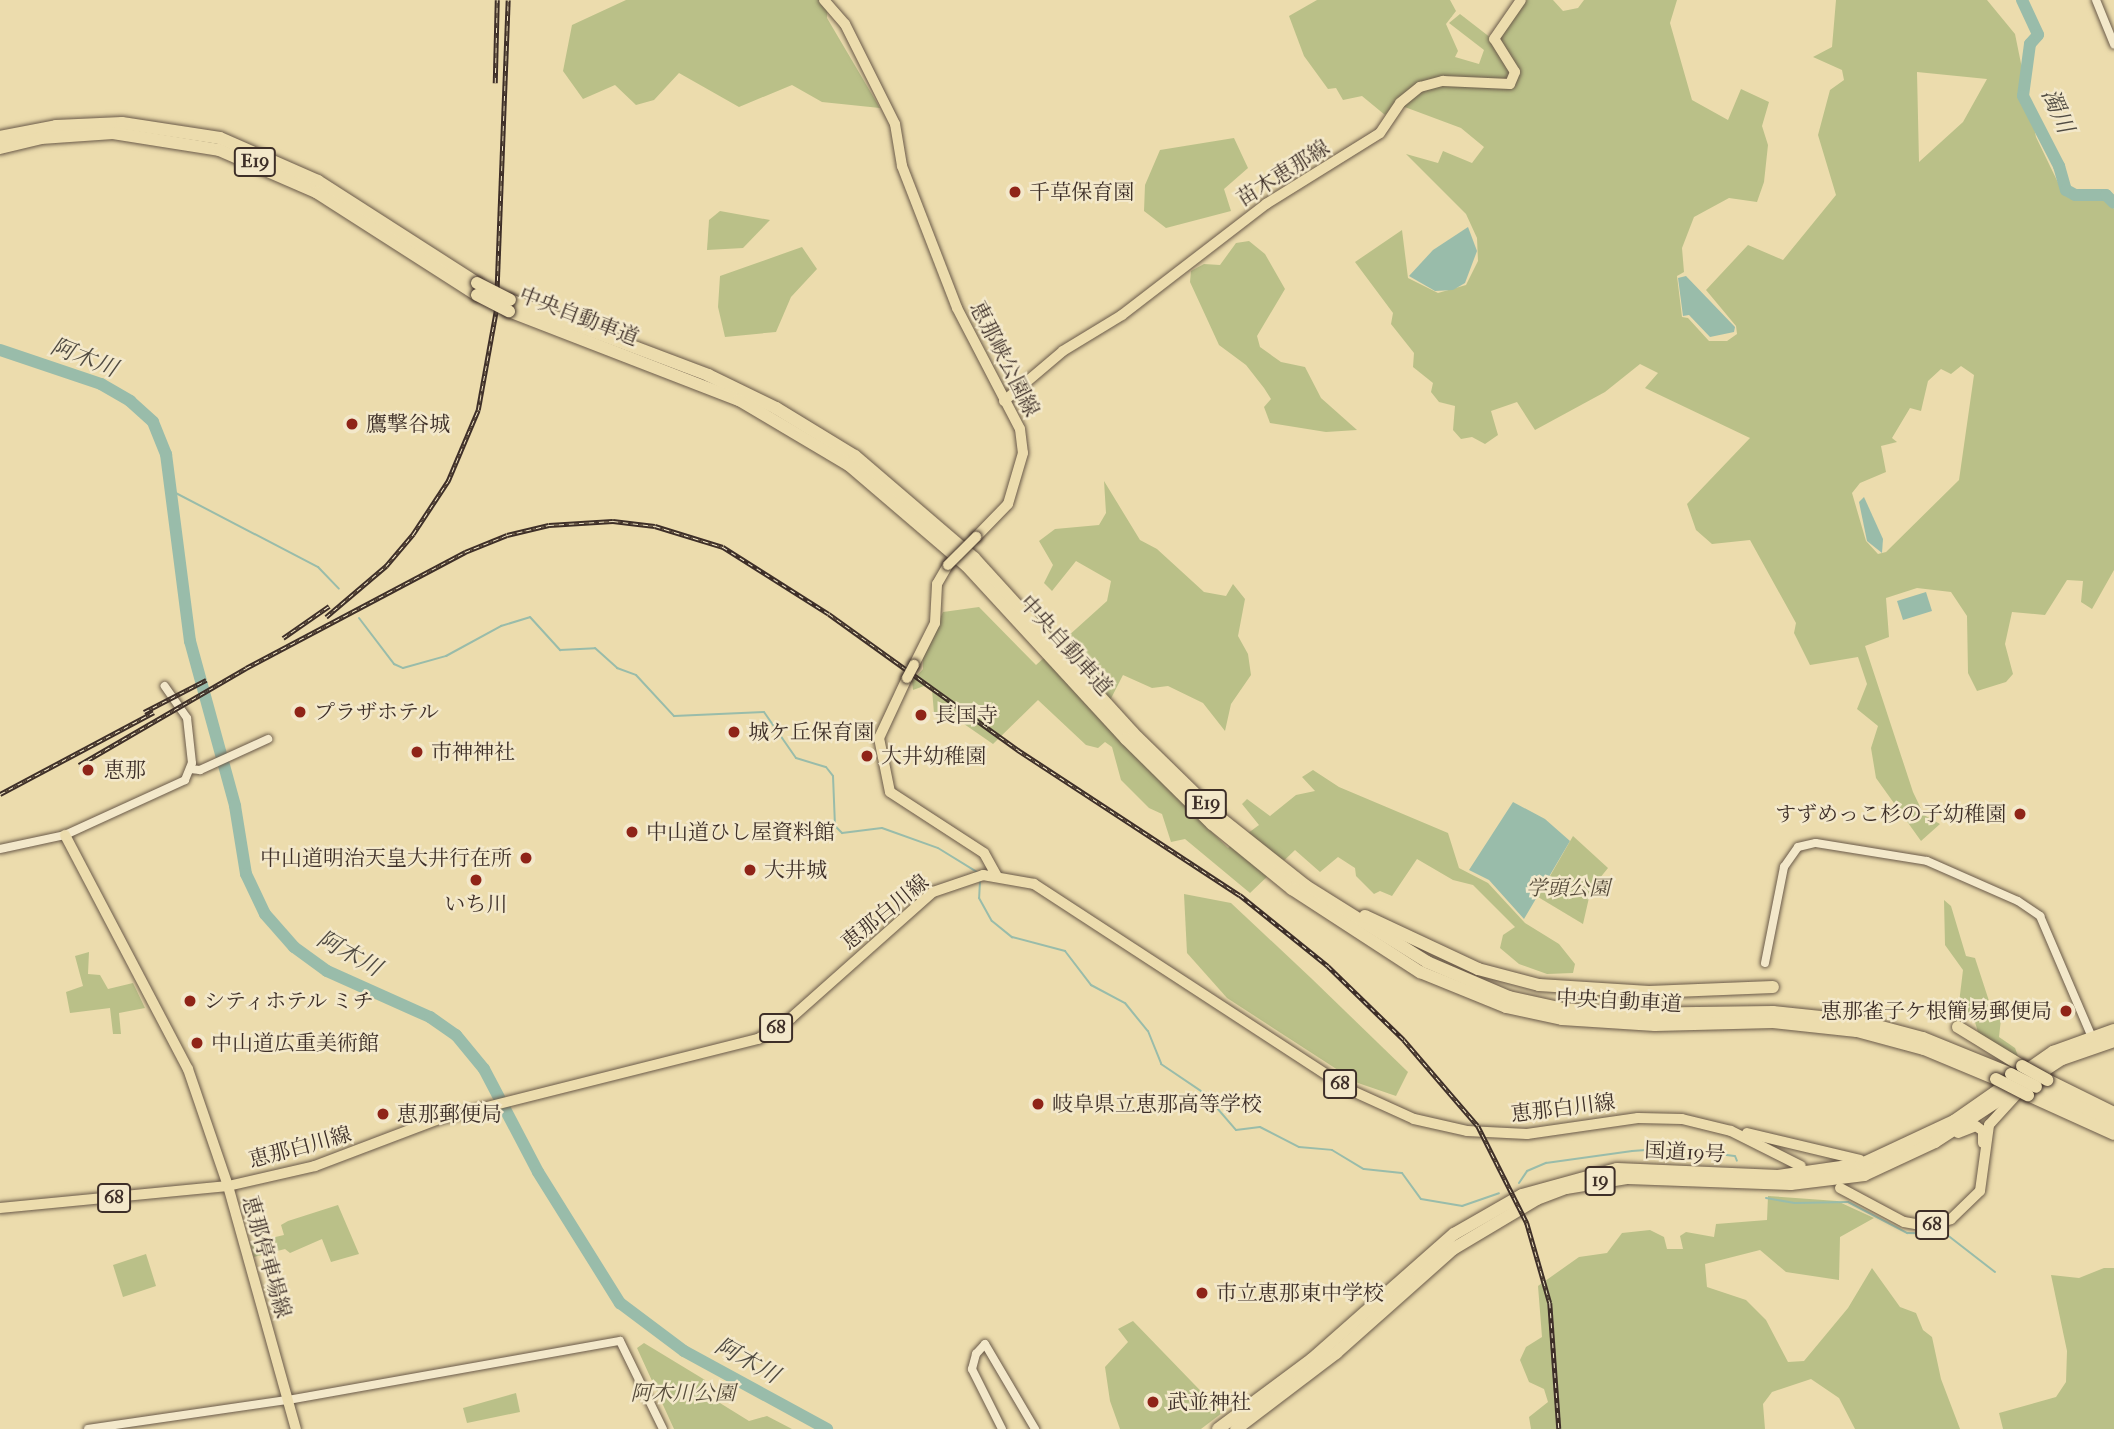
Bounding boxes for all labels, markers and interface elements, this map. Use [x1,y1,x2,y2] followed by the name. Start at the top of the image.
[2035,84,2079,138] water label: 濁川
[1232,134,1334,212] street label: 苗木恵那線
[232,146,278,178] road number: E19
[1029,179,1134,205] place label: 千草保育園
[1007,184,1023,200] marker: 千草保育園
[516,282,642,350] street label: 中央自動車道
[965,297,1045,421] street label: 恵那峡公園線
[47,333,121,383] water label: 阿木川
[366,411,450,437] place label: 鷹撃谷城
[344,416,360,432] marker: 鷹撃谷城
[1014,590,1118,700] street label: 中央自動車道
[314,699,440,725] place label: プラザホテル
[935,702,998,728] place label: 長国寺
[292,704,308,720] marker: プラザホテル
[913,707,929,723] marker: 長国寺
[748,719,874,745] place label: 城ケ丘保育園
[726,724,742,740] marker: 城ケ丘保育園
[431,739,515,765] place label: 市神神社
[881,743,986,769] place label: 大井幼稚園
[409,744,425,760] marker: 市神神社
[859,748,875,764] marker: 大井幼稚園
[104,757,146,783] place label: 恵那
[78,760,98,780] marker: 恵那
[1183,789,1229,820] road number: E19
[1775,801,2006,827] place label: すずめっこ杉の子幼稚園
[2012,806,2028,822] marker: すずめっこ杉の子幼稚園
[646,819,835,845] place label: 中山道ひし屋資料館
[624,824,640,840] marker: 中山道ひし屋資料館
[260,845,512,871] place label: 中山道明治天皇大井行在所
[518,850,534,866] marker: 中山道明治天皇大井行在所
[764,857,827,883] place label: 大井城
[742,862,758,878] marker: 大井城
[836,869,934,955] street label: 恵那白川線
[468,872,484,888] marker: いち川
[1526,875,1610,901] park label: 学頭公園
[445,891,507,917] place label: いち川
[312,925,386,983] water label: 阿木川
[1555,985,1683,1017] street label: 中央自動車道
[204,988,377,1014] place label: シティホテル ミチ
[182,993,198,1009] marker: シティホテル ミチ
[1821,998,2052,1024] place label: 恵那雀子ケ根簡易郵便局
[2058,1003,2074,1019] marker: 恵那雀子ケ根簡易郵便局
[758,1012,794,1044] road number: 68
[211,1030,379,1056] place label: 中山道広重美術館
[189,1035,205,1051] marker: 中山道広重美術館
[1322,1068,1358,1100] road number: 68
[1509,1089,1617,1127] street label: 恵那白川線
[1052,1091,1262,1117] place label: 岐阜県立恵那高等学校
[1030,1096,1046,1112] marker: 岐阜県立恵那高等学校
[397,1101,502,1127] place label: 恵那郵便局
[375,1106,391,1122] marker: 恵那郵便局
[246,1121,354,1173] street label: 恵那白川線
[1644,1137,1726,1167] street label: 国道19号
[1584,1166,1616,1196] road number: 19
[96,1182,132,1214] road number: 68
[238,1193,296,1321] street label: 恵那停車場線
[1914,1210,1950,1240] road number: 68
[1216,1280,1384,1306] place label: 市立恵那東中学校
[1194,1285,1210,1301] marker: 市立恵那東中学校
[710,1332,784,1390] water label: 阿木川
[631,1380,735,1406] park label: 阿木川公園
[1167,1389,1251,1415] place label: 武並神社
[1145,1394,1161,1410] marker: 武並神社

